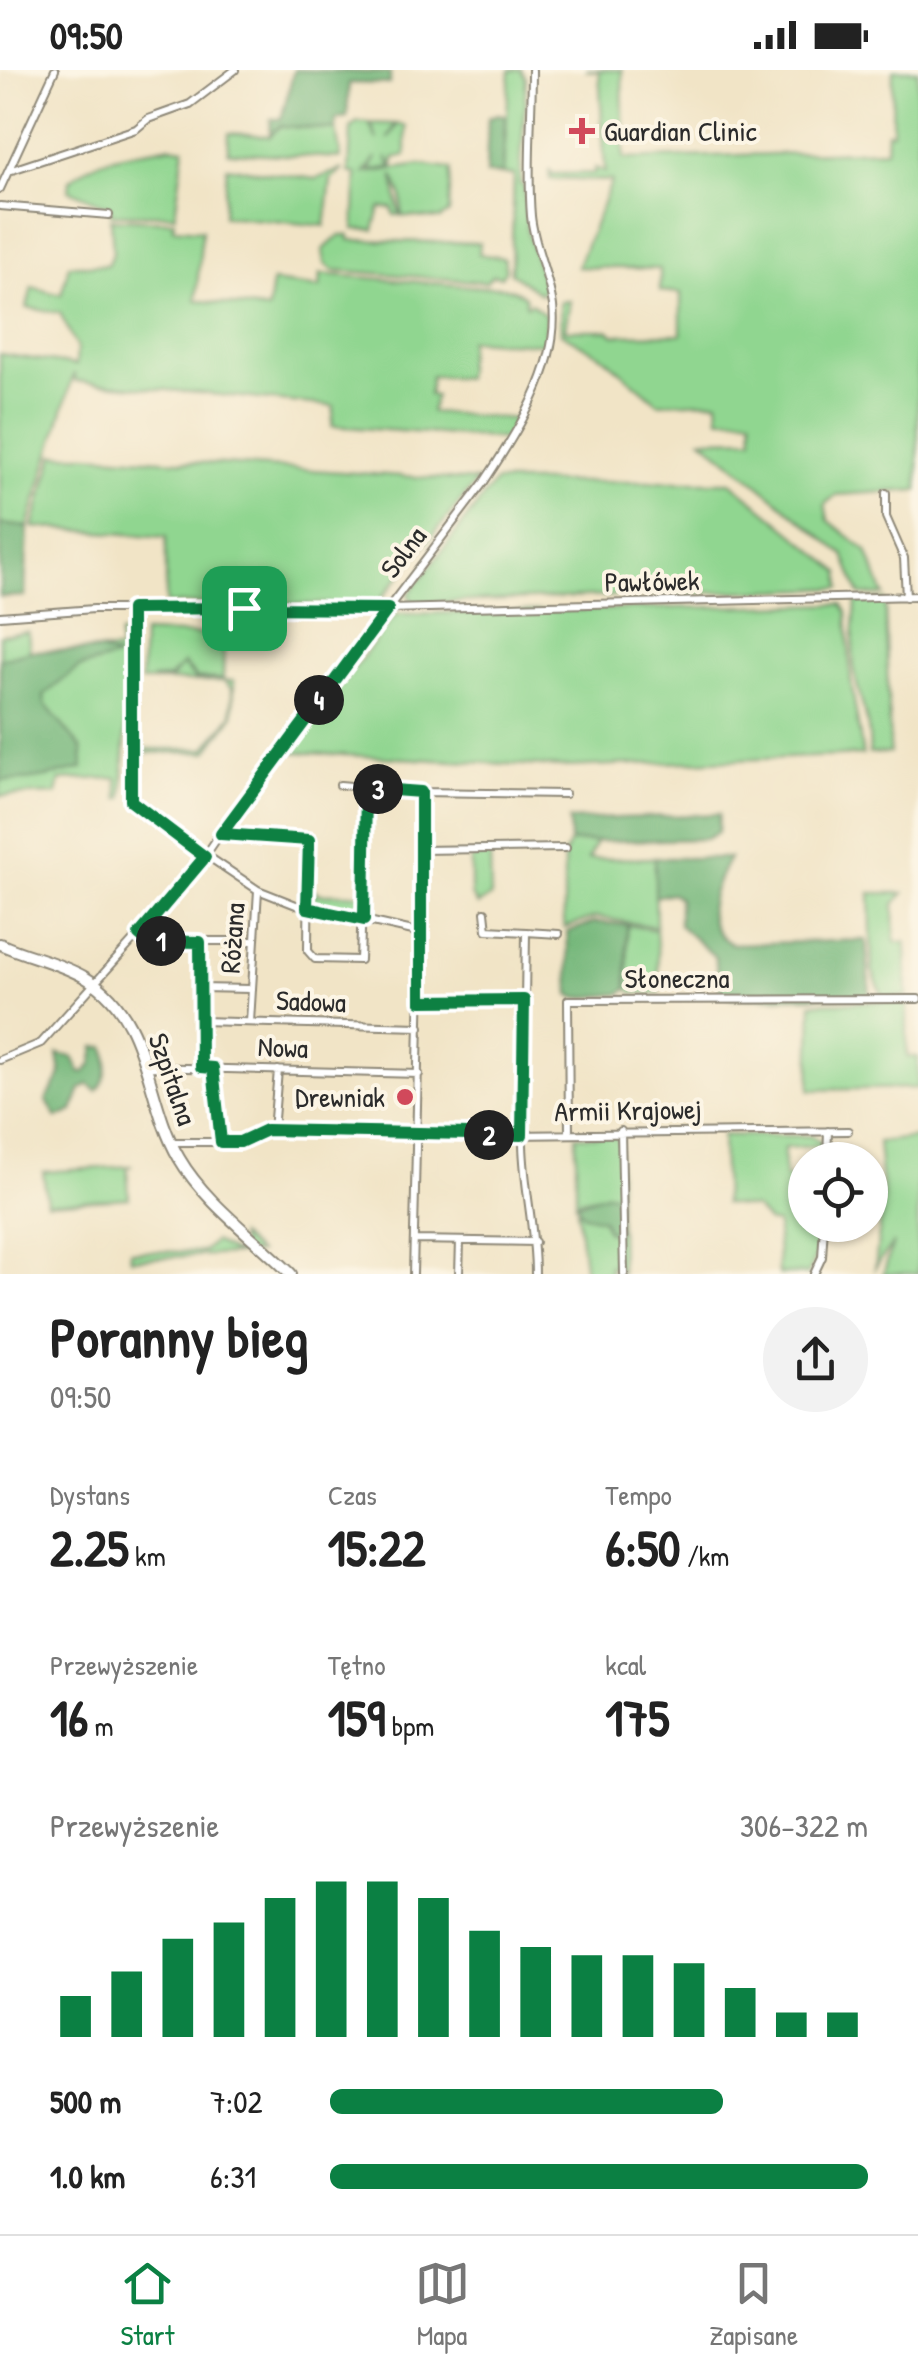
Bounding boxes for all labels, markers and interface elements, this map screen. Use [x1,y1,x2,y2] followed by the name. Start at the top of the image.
[50,9,123,61] text: 09:50
[604,112,757,150] place label: Guardian Clinic
[569,118,595,144] marker: Guardian Clinic
[371,518,435,585] street label: Solna
[604,561,700,601] street label: Pawłówek
[202,566,287,651] pin
[217,581,272,636] icon: arrive
[294,675,344,725] pin: 4
[314,681,324,719] text: 4
[353,764,403,814] pin: 3
[372,770,384,808] text: 3
[211,901,253,975] street label: Różana
[136,916,186,966] pin: 1
[156,922,166,960] text: 1
[624,959,730,997] street label: Słoneczna
[275,981,347,1021] street label: Sadowa
[257,1027,309,1067] street label: Nowa
[140,1028,206,1130] street label: Szpitalna
[295,1078,385,1116] place label: Drewniak
[394,1086,416,1108] marker: Drewniak
[554,1090,702,1130] street label: Armii Krajowej
[464,1110,514,1160] pin: 2
[482,1116,496,1154] text: 2
[788,1142,888,1242] map controls
[788,1142,888,1242] button: locate
[50,1300,308,1374] text: Poranny bieg
[763,1307,868,1412] button: share
[50,1375,111,1418] text: 09:50
[50,1476,130,1514] text: Dystans
[328,1476,377,1514] text: Czas
[605,1476,672,1514] text: Tempo
[50,1514,129,1582] text: 2.25
[328,1514,425,1582] text: 15:22
[605,1514,680,1582] text: 6:50
[129,1537,166,1575] text: km
[680,1537,729,1575] text: /km
[50,1646,198,1684] text: Przewyższenie
[328,1646,385,1684] text: Tętno
[605,1646,646,1684] text: kcal
[50,1684,88,1752] text: 16
[328,1684,385,1752] text: 159
[605,1684,669,1752] text: 175
[88,1707,114,1745] text: m
[385,1707,434,1745] text: bpm
[50,1804,219,1847] text: Przewyższenie
[740,1804,868,1847] text: 306–322 m
[50,2080,121,2123] text: 500 m
[210,2080,263,2123] text: 7:02
[50,2155,125,2198] text: 1.0 km
[210,2155,256,2198] text: 6:31
[120,2256,175,2354] tab: Start
[415,2256,470,2354] tab: Mapa
[709,2256,798,2354] tab: Zapisane

